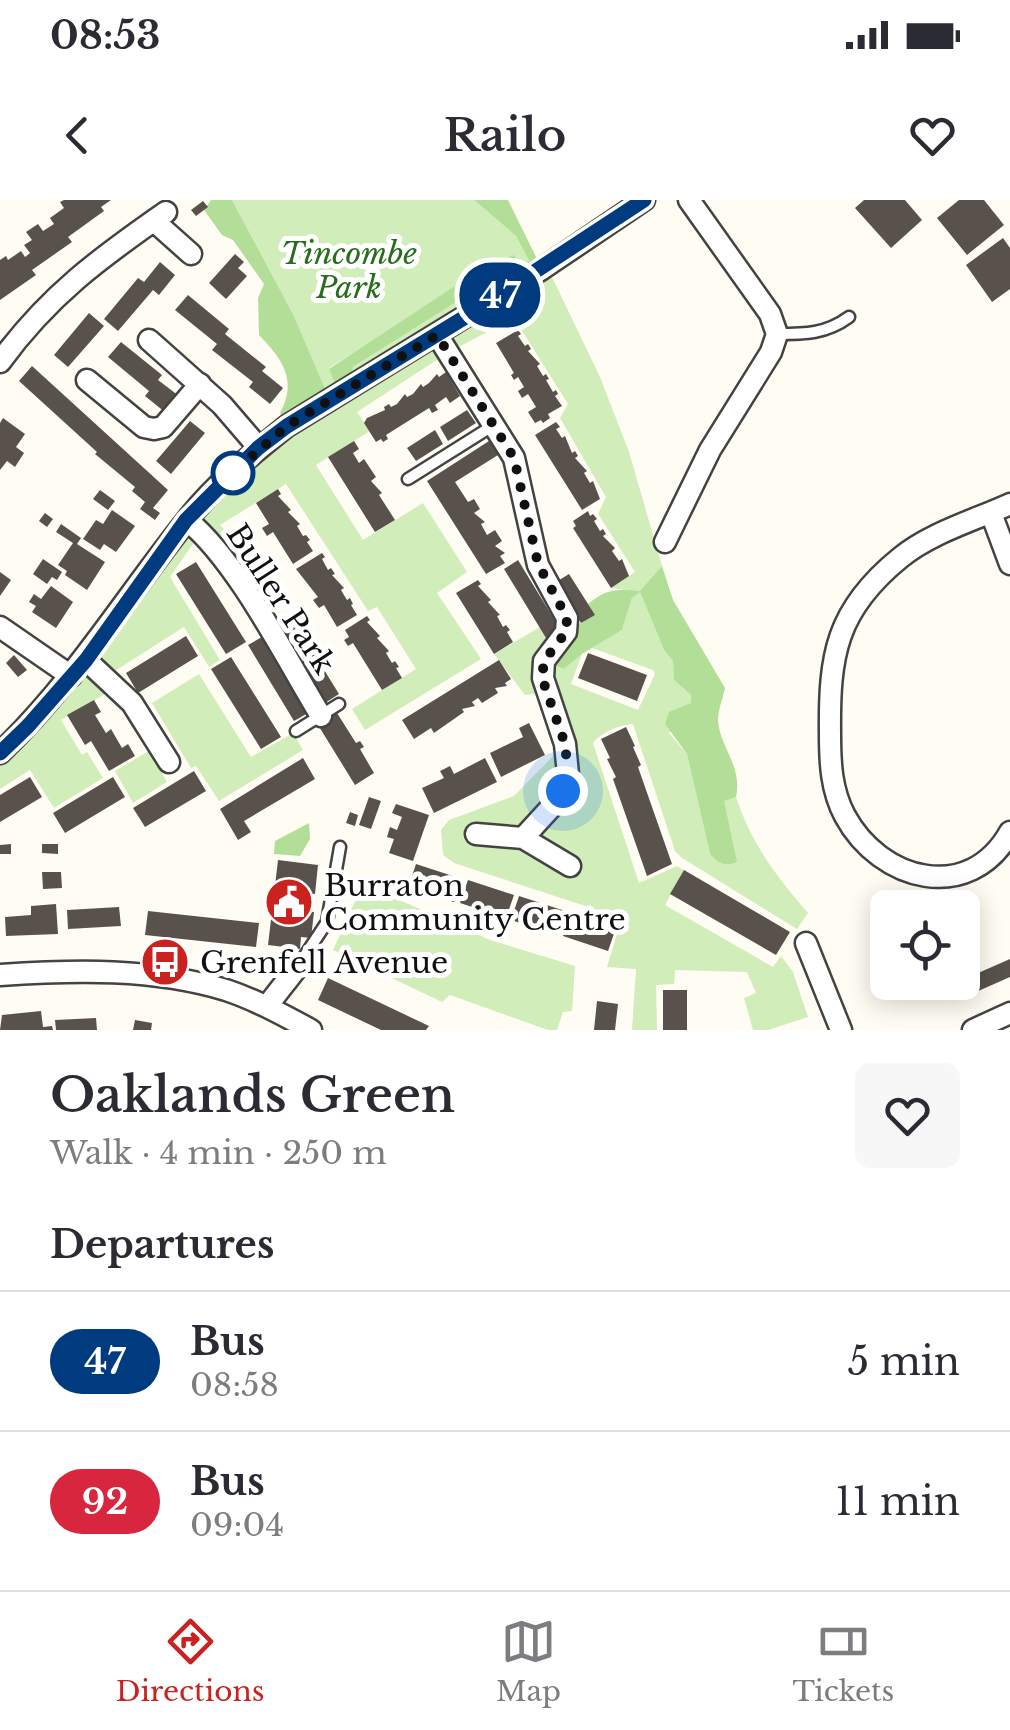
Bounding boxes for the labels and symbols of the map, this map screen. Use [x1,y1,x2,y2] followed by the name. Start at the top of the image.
[281,235,417,306] park label: Tincombe Park
[455,262,545,328] line badge: 47
[212,452,254,494] unlabelled marker
[219,517,343,681] street label: Buller Park
[538,766,588,816] your location
[324,867,626,938] place label: Burraton Community Centre
[263,876,315,928] public building icon: Burraton Community Centre
[139,936,191,988] bus stop icon: Grenfell Avenue
[200,944,448,981] place label: Grenfell Avenue

